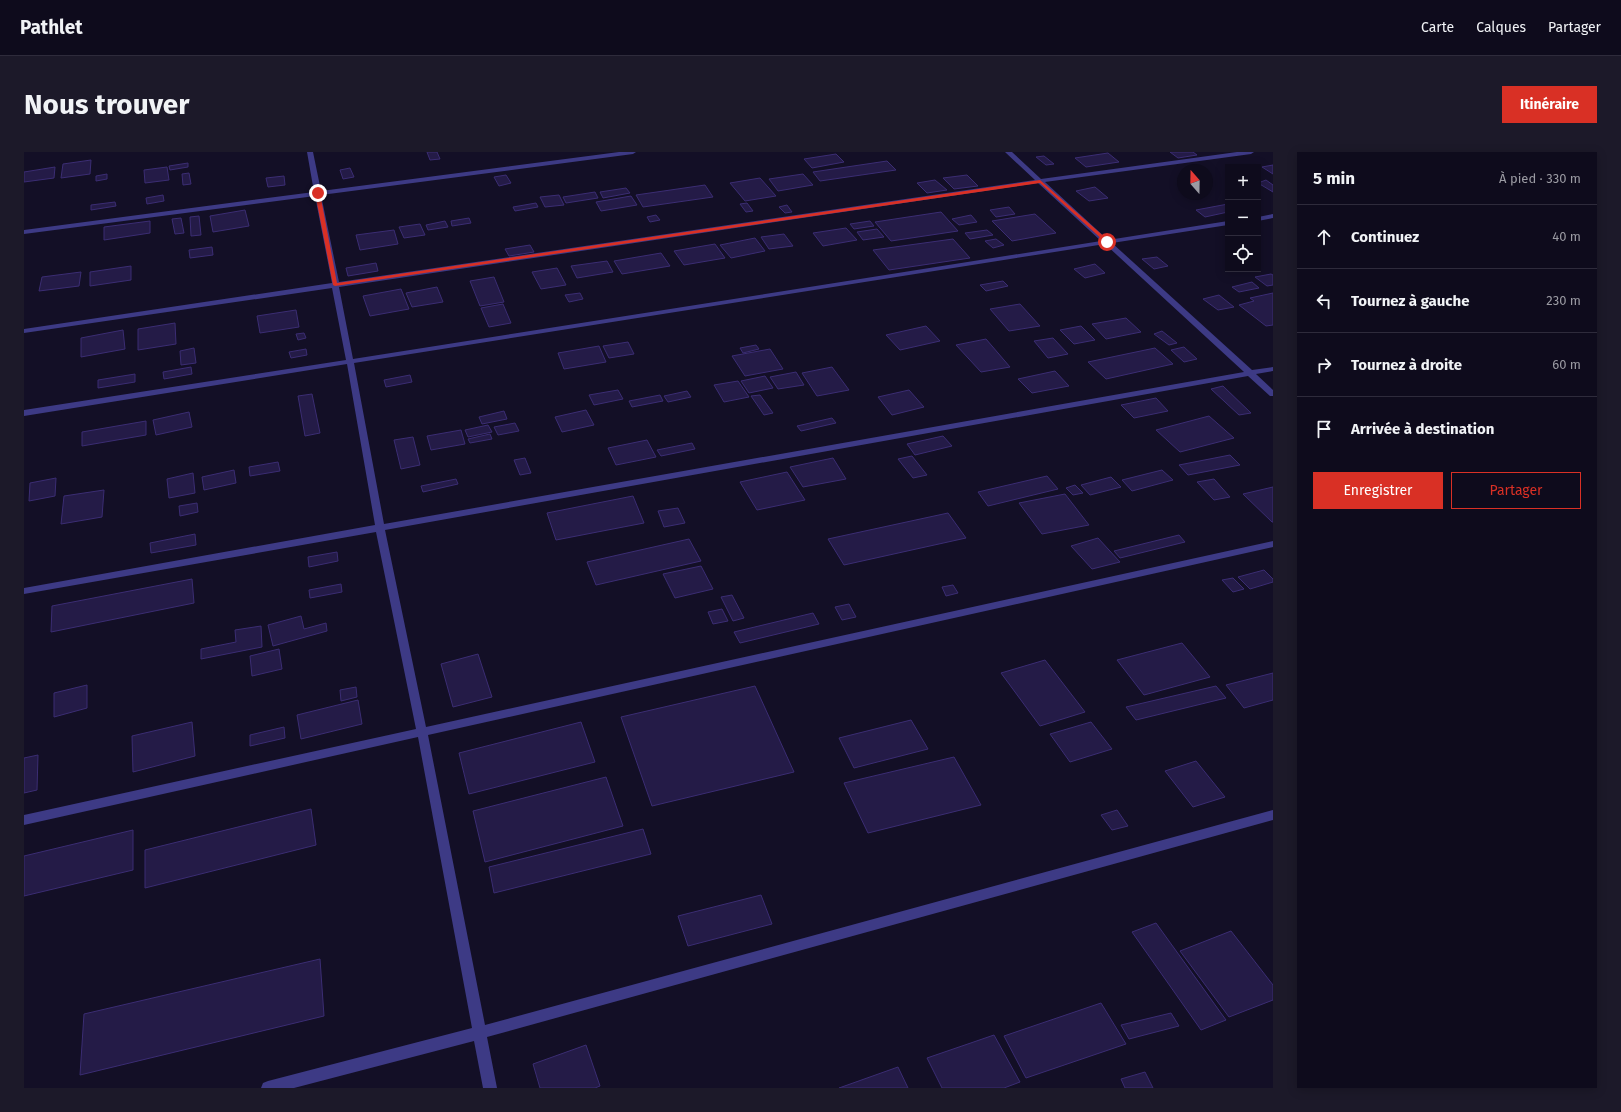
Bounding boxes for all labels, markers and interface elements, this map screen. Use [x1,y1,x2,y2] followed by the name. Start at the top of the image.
[20,16,83,39] text: Pathlet
[1421,19,1454,36] text: Carte
[1476,19,1526,36] text: Calques
[1548,19,1601,36] text: Partager
[1502,86,1597,123] button: Itinéraire
[24,88,189,121] text: Nous trouver
[1177,164,1213,200] north arrow
[1225,164,1261,272] map controls
[1225,164,1261,200] button: +
[1313,168,1355,189] text: 5 min
[1499,171,1581,186] text: À pied · 330 m
[309,184,327,202] route end
[1225,200,1261,236] button: −
[1313,226,1335,248] icon: ahead
[1351,228,1419,246] text: Continuez
[1552,229,1581,244] text: 40 m
[1098,233,1116,251] route start
[1225,236,1261,272] button: locate
[1313,290,1335,312] icon: left
[1351,292,1470,310] text: Tournez à gauche
[1546,293,1581,308] text: 230 m
[1313,354,1335,376] icon: right
[1351,356,1462,374] text: Tournez à droite
[1552,357,1581,372] text: 60 m
[1313,418,1335,440] icon: arrive
[1351,420,1494,438] text: Arrivée à destination
[1313,472,1443,509] button: Enregistrer
[1451,472,1581,509] button: Partager

